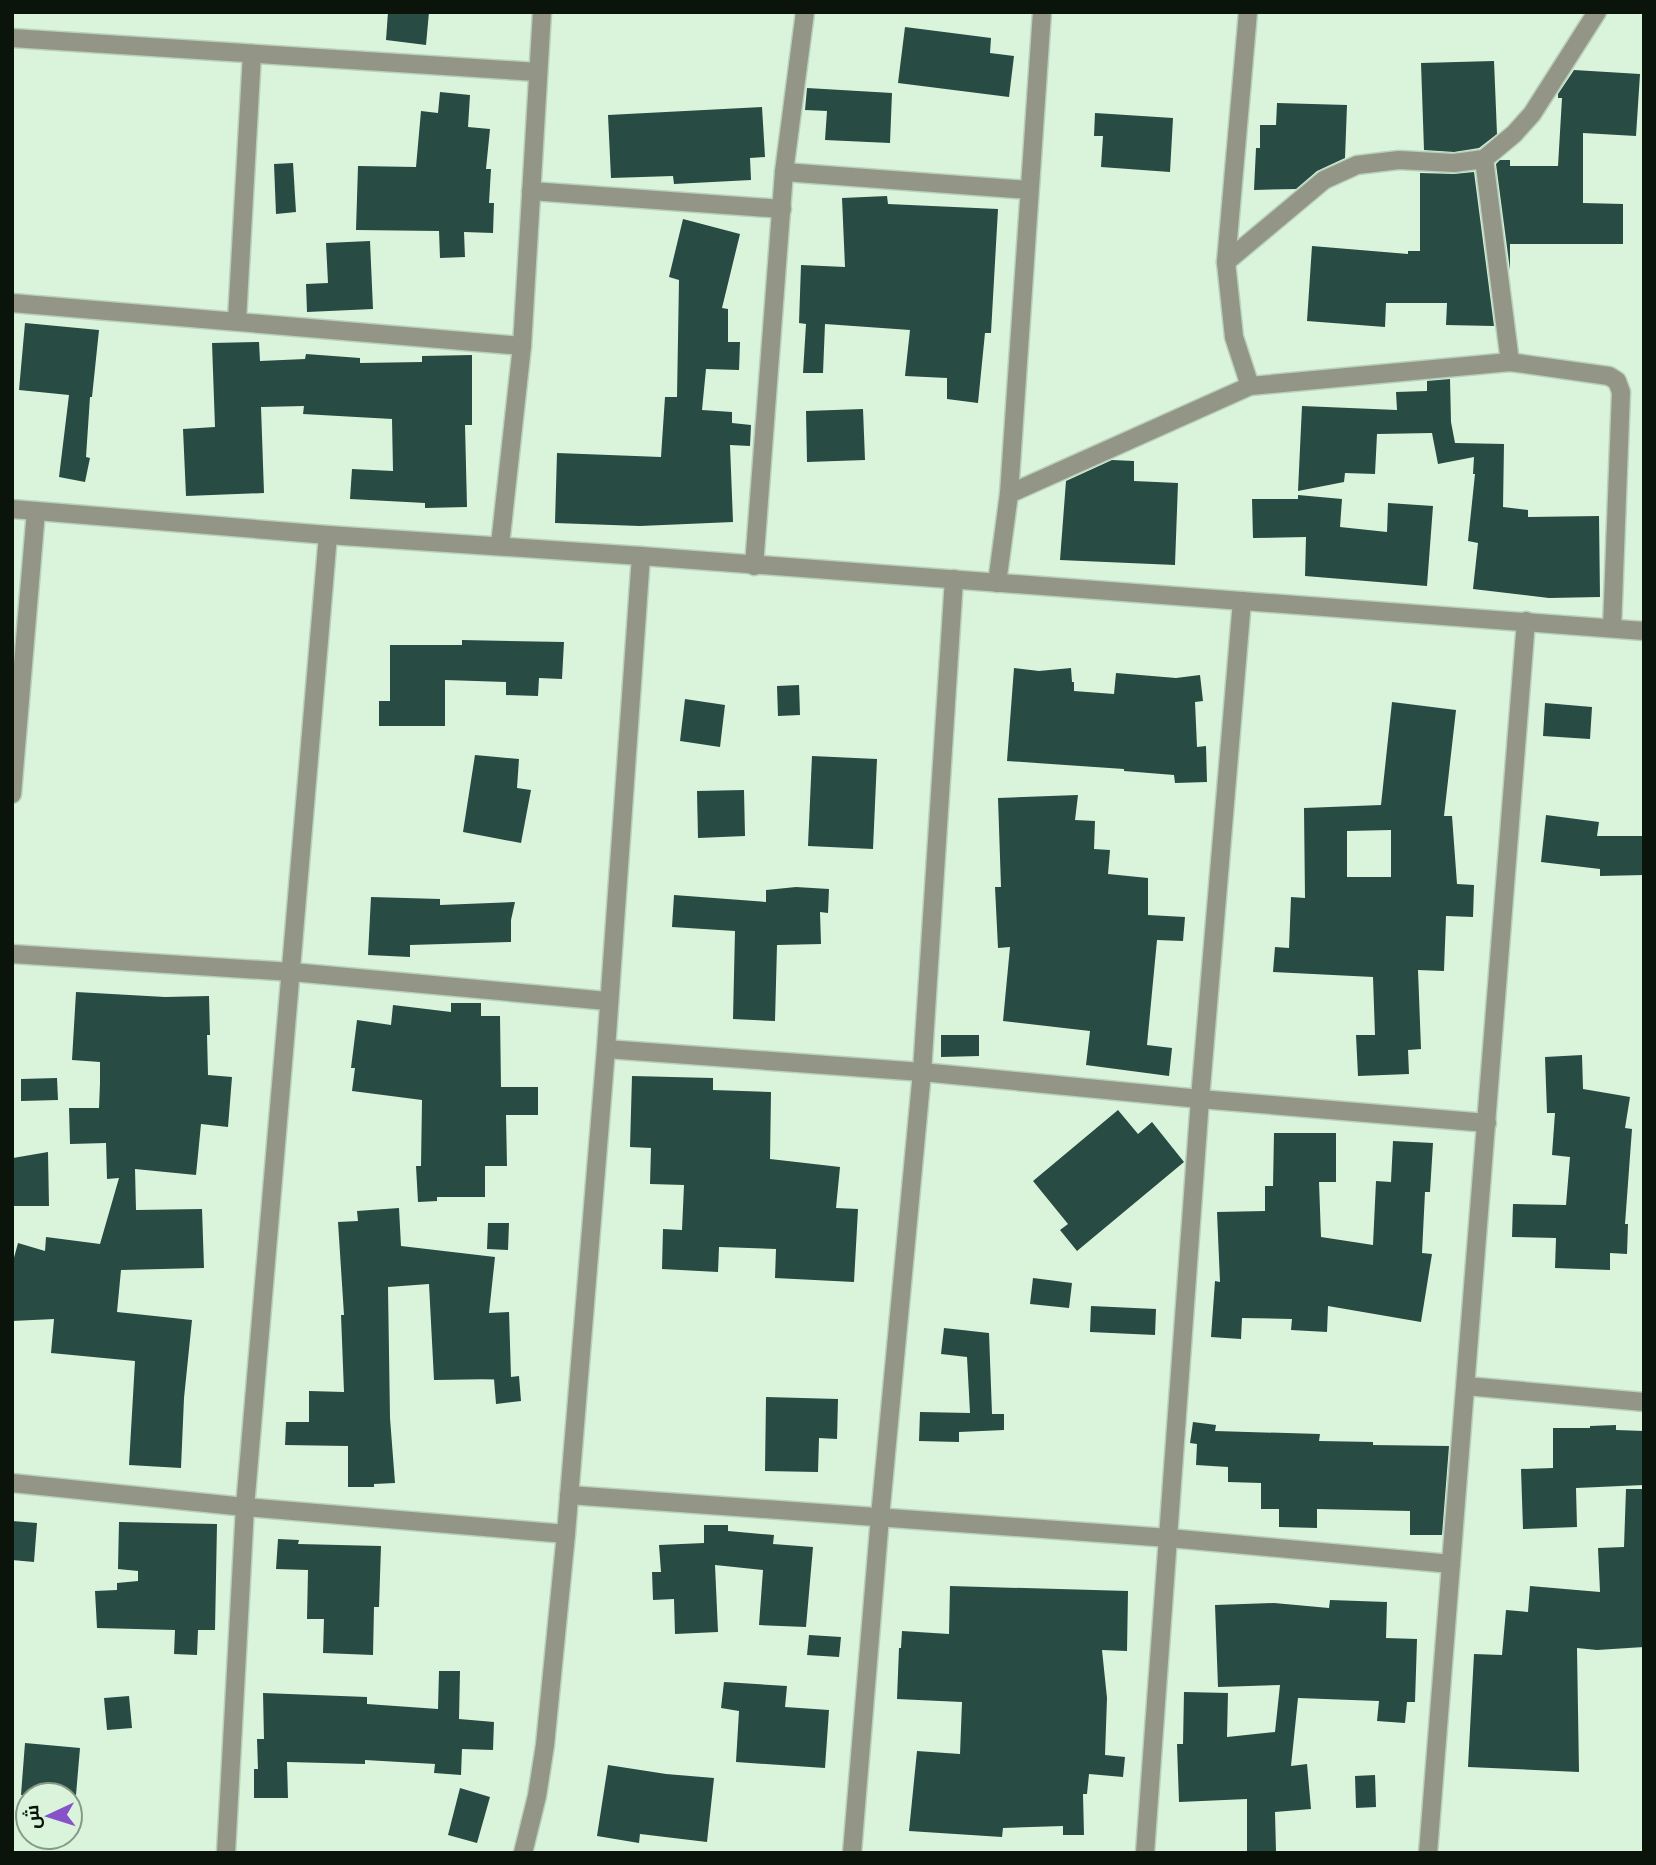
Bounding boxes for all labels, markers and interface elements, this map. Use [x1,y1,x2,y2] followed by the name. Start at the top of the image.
[14,1781,84,1851] north arrow
[20,1804,45,1830] text: ش

